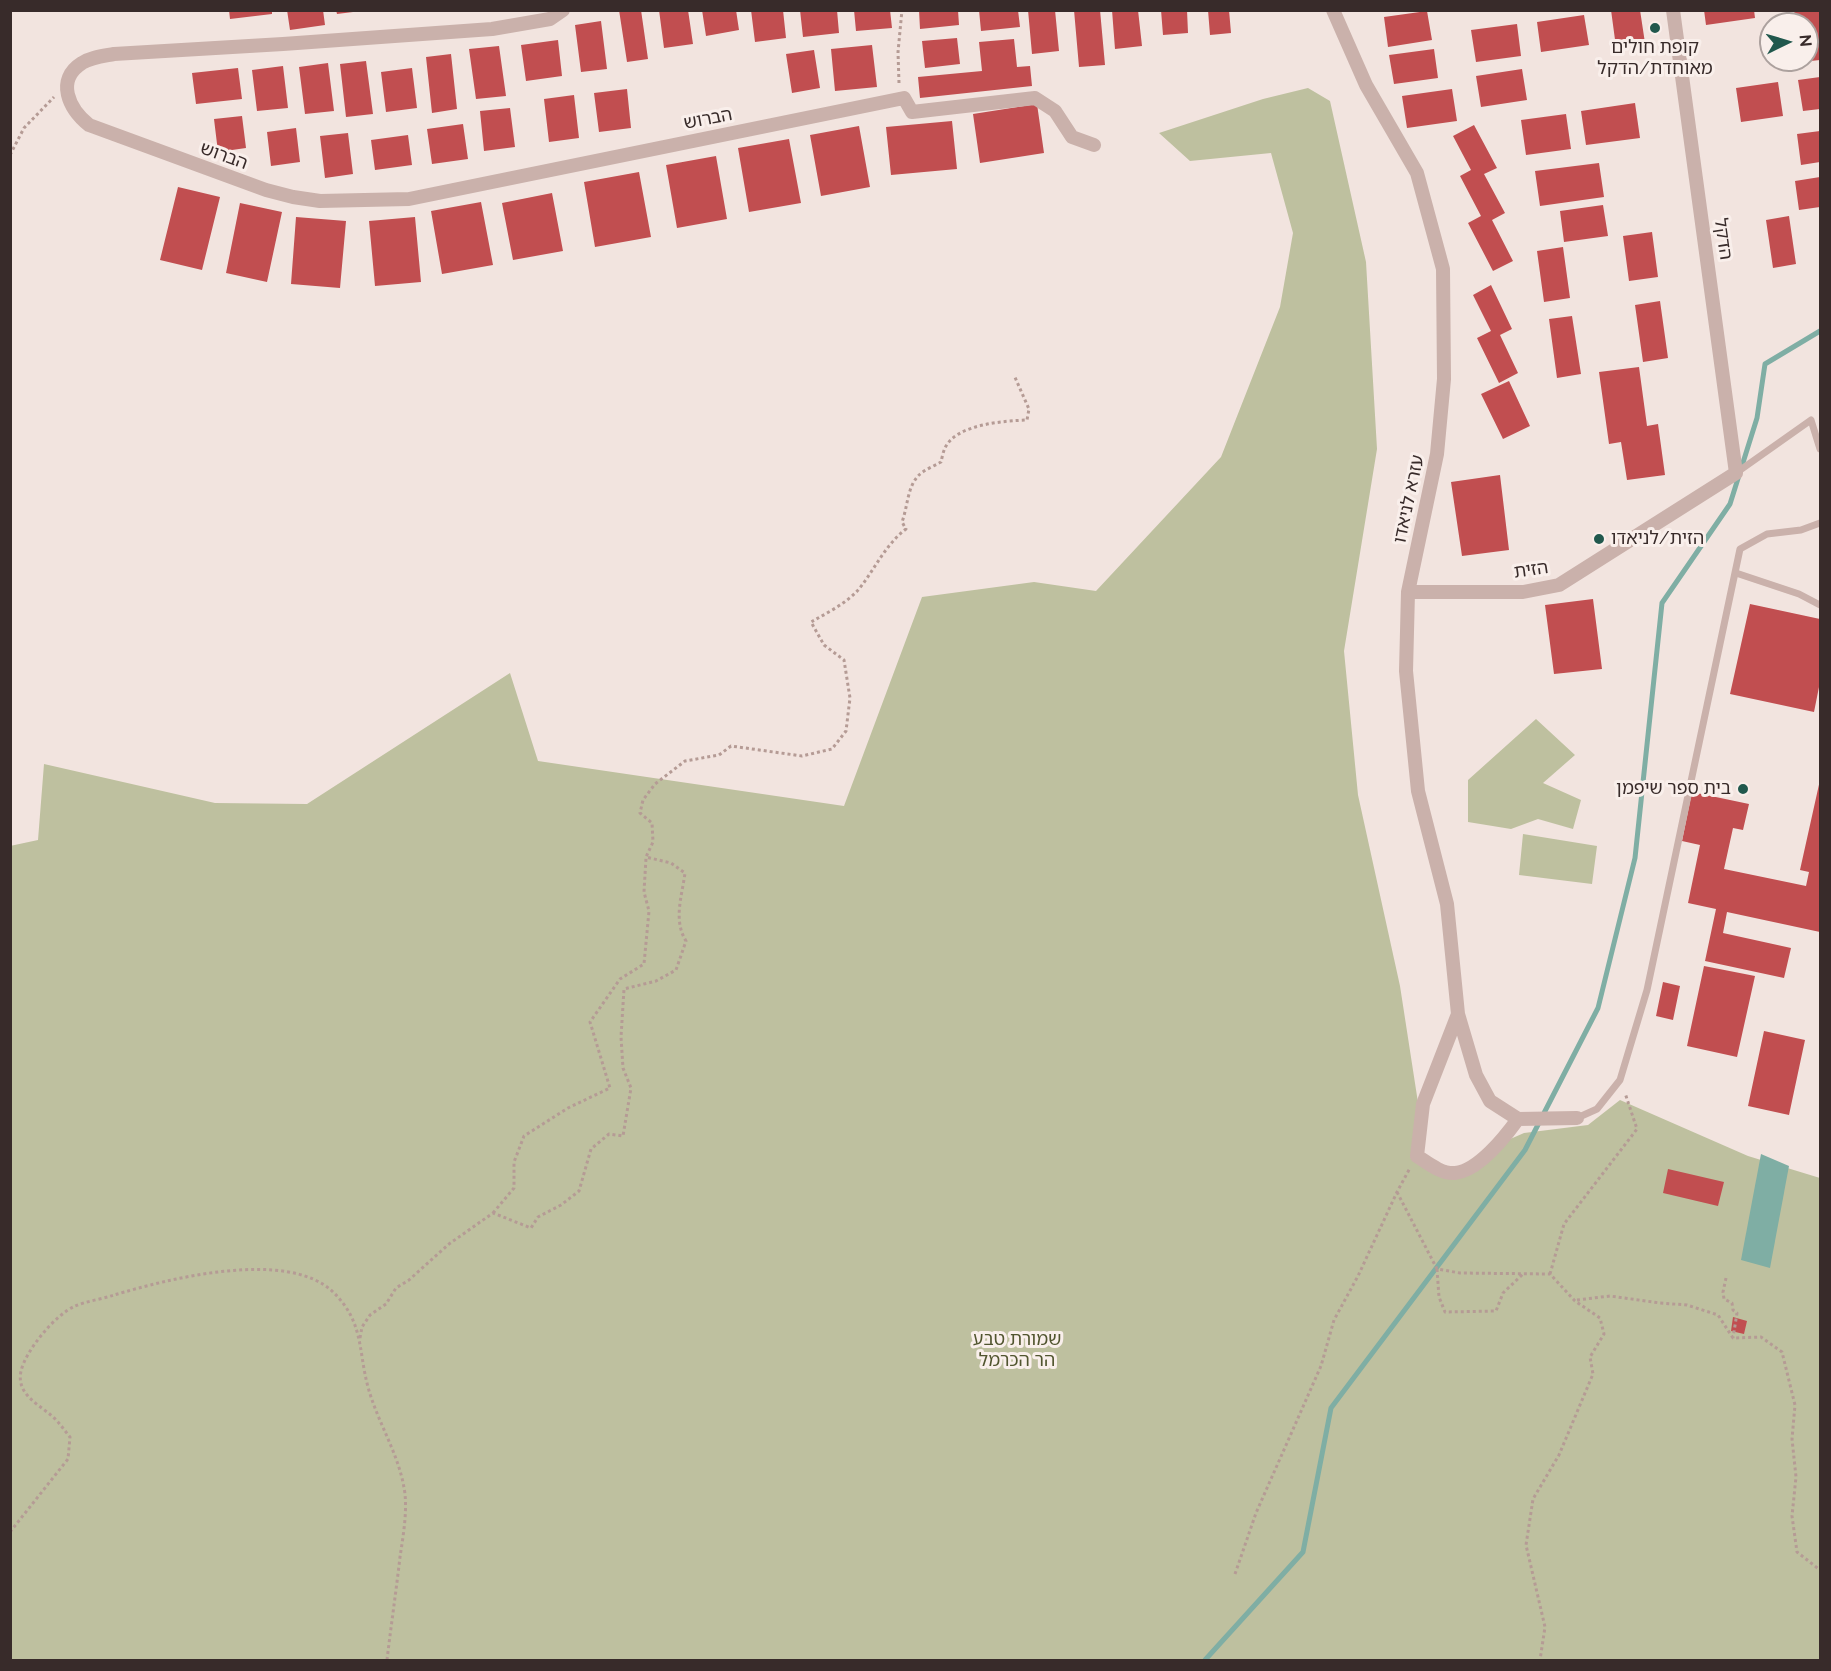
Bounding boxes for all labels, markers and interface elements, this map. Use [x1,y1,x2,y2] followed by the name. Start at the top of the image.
[1759,12,1819,72] north arrow
[1648,21,1662,35] marker: קופת חולים מאוחדת/הדקל
[1795,34,1815,47] text: N
[1597,37,1713,80] place label: קופת חולים מאוחדת/הדקל
[682,104,734,134] street label: הברוש
[197,137,251,175] street label: הברוש
[1709,217,1737,261] street label: הדקל
[1389,453,1429,545] street label: עזרא לניאדו
[1611,528,1704,550] place label: הזית/לניאדו
[1592,532,1606,546] marker: הזית/לניאדו
[1512,557,1550,583] street label: הזית
[1616,778,1731,800] place label: בית ספר שיפמן
[1736,782,1750,796] marker: בית ספר שיפמן
[973,1329,1061,1372] park label: שמורת טבע הר הכרמל

